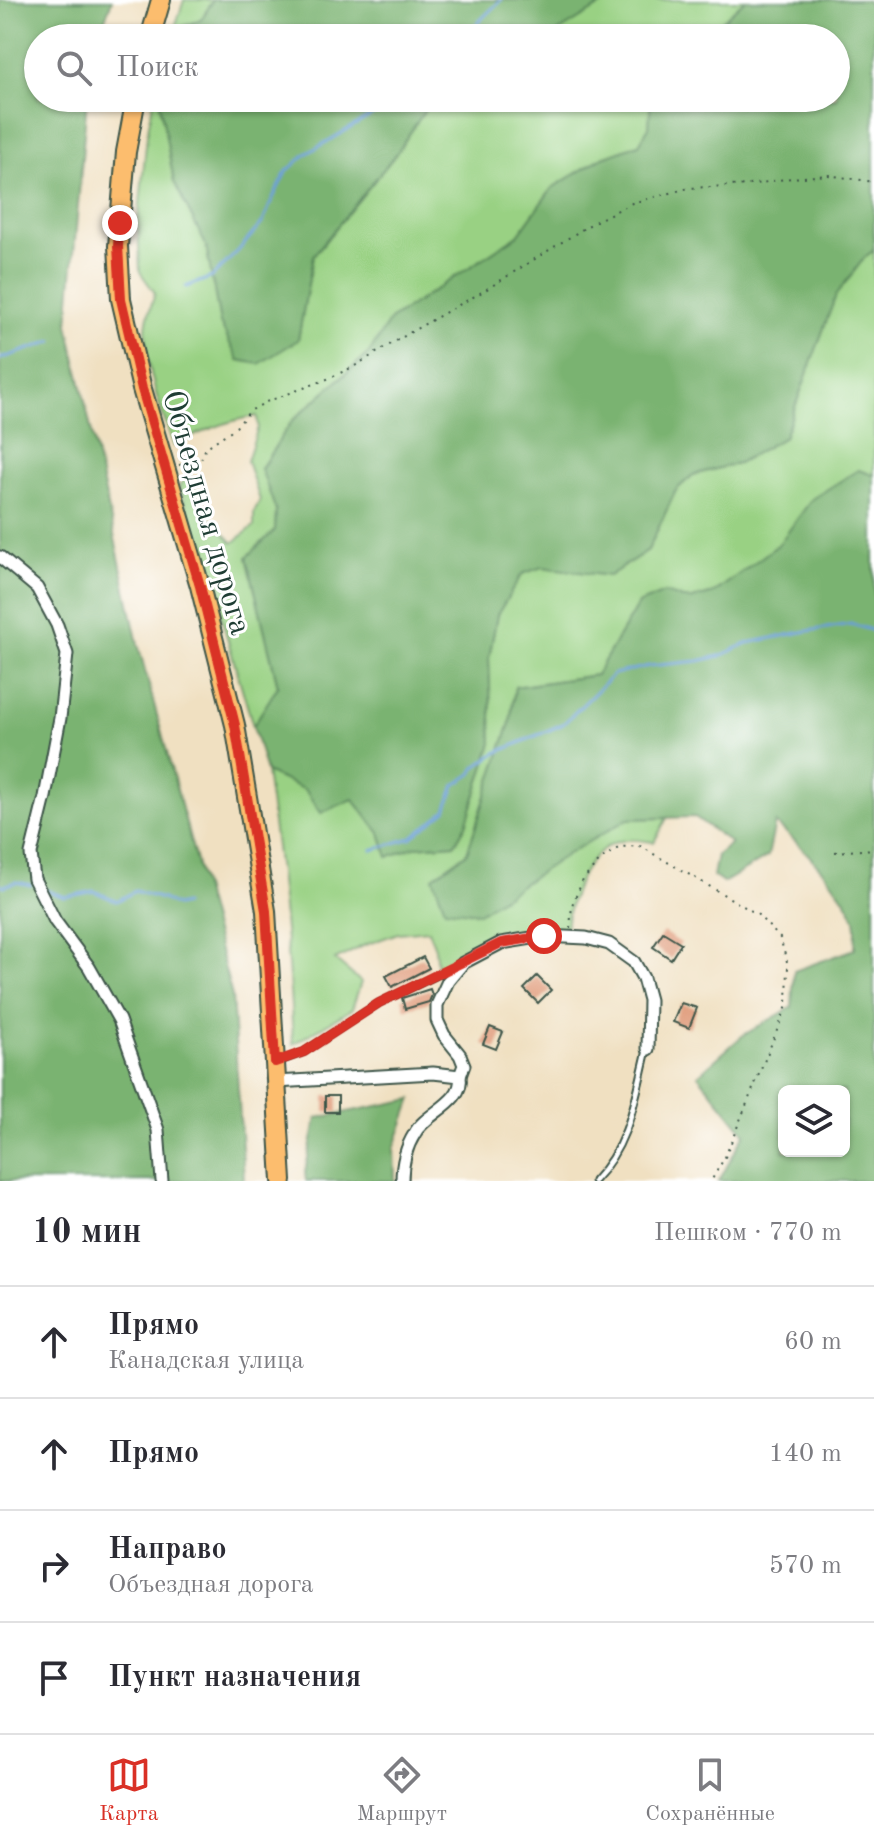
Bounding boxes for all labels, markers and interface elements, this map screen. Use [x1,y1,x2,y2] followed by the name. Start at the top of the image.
[24,24,850,112] search box
[52,46,96,90] icon: search
[116,53,199,83] text: Поиск
[102,205,138,241] route end
[155,387,255,639] street label: Объездная дорога
[526,918,562,954] route start
[778,1085,850,1157] map controls
[778,1085,850,1157] button: layers
[32,1216,141,1250] text: 10 мин
[654,1220,842,1246] text: Пешком · 770 m
[108,1311,199,1341] text: Прямо
[32,1320,76,1364] icon: ahead
[784,1329,842,1355] text: 60 m
[108,1348,304,1374] text: Канадская улица
[32,1432,76,1476] icon: ahead
[108,1439,199,1469] text: Прямо
[769,1441,842,1467] text: 140 m
[108,1535,227,1565] text: Направо
[32,1544,76,1588] icon: right
[769,1553,842,1579] text: 570 m
[108,1572,314,1598] text: Объездная дорога
[32,1656,76,1700] icon: arrive
[108,1663,361,1693] text: Пункт назначения
[99,1753,159,1828] tab: Карта
[357,1753,447,1828] tab: Маршрут
[645,1753,775,1828] tab: Сохранённые

